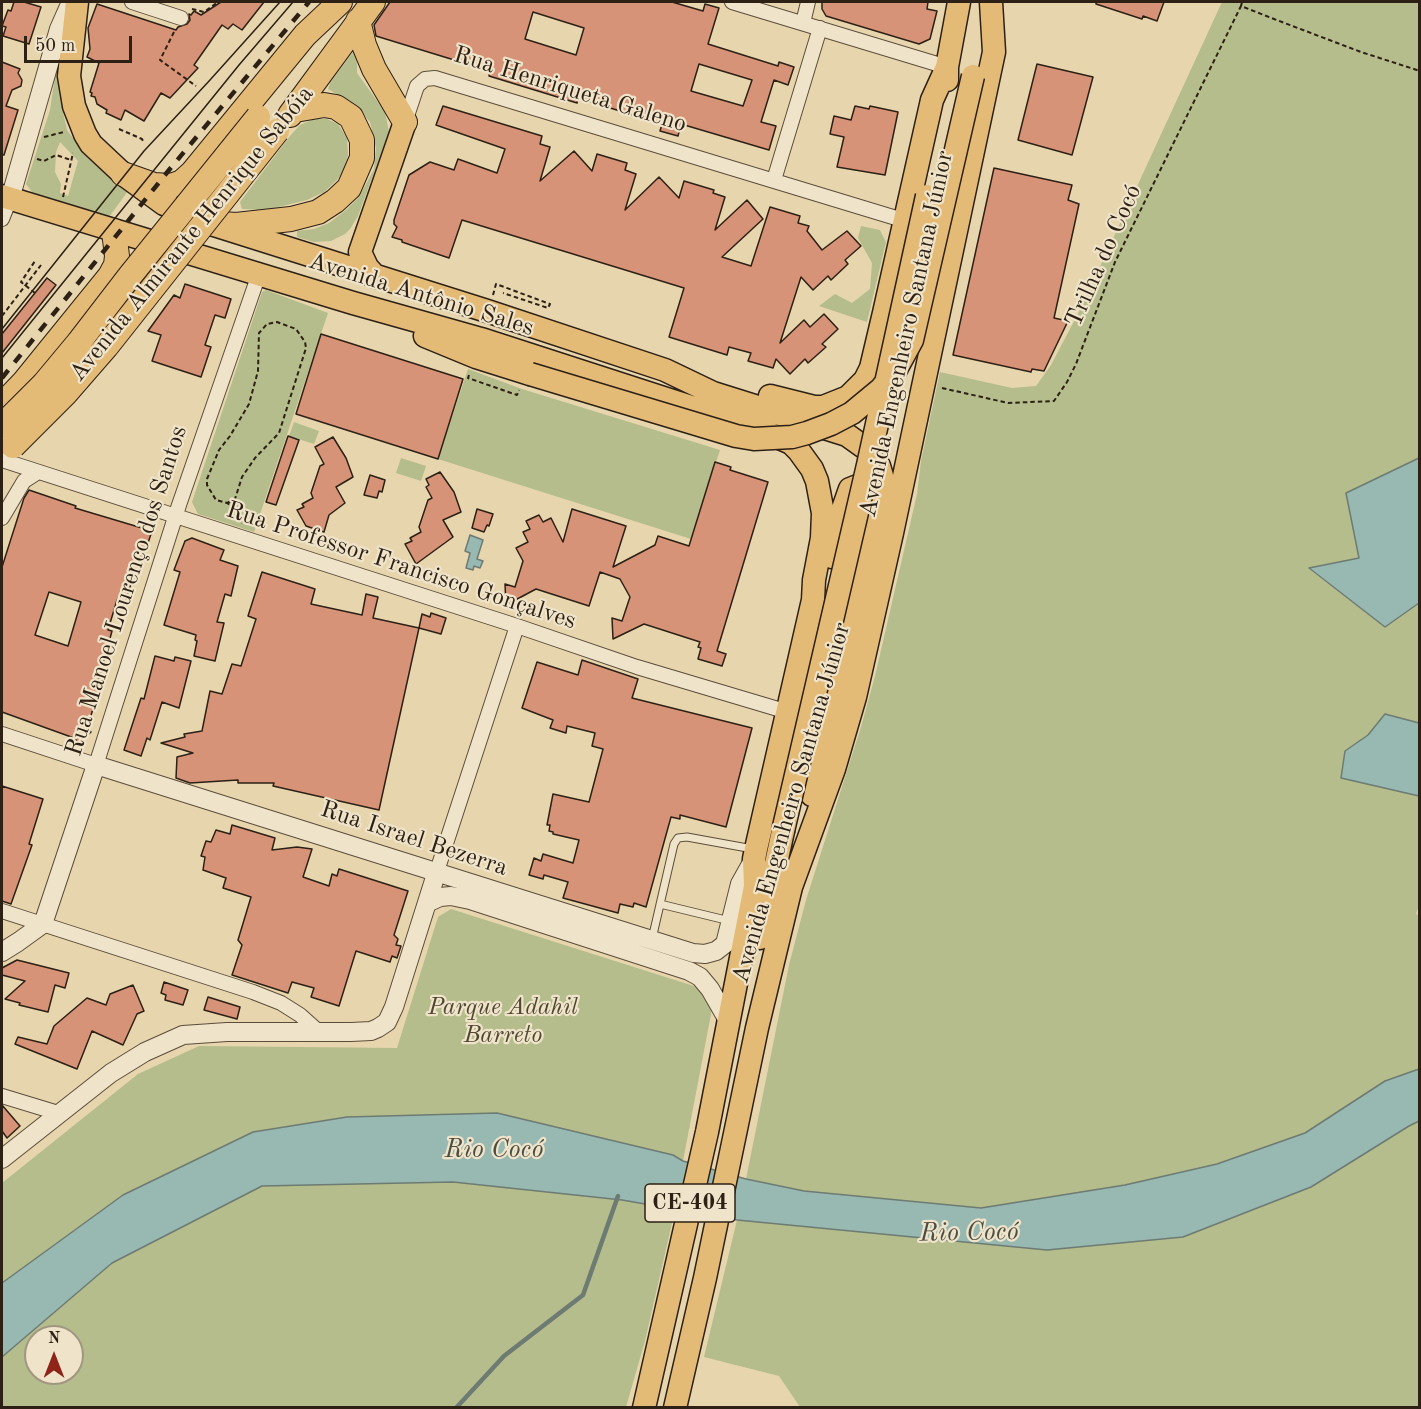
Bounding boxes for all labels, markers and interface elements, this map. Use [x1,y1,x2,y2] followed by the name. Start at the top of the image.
[27,24,135,62] scale bar
[35,37,75,55] text: 50 m
[450,41,690,139] street label: Rua Henriqueta Galeno
[64,80,320,388] street label: Avenida Almirante Henrique Sabóia
[854,148,960,520] street label: Avenida Engenheiro Santana Júnior
[1060,180,1148,332] street label: Trilha do Cocó
[305,247,537,343] street label: Avenida Antônio Sales
[60,422,194,760] street label: Rua Manoel Lourenço dos Santos
[222,496,580,636] street label: Rua Professor Francisco Gonçalves
[727,619,857,987] street label: Avenida Engenheiro Santana Júnior
[317,795,511,883] street label: Rua Israel Bezerra
[428,994,578,1050] park label: Parque Adahil Barreto
[444,1134,544,1166] water label: Rio Cocó
[645,1184,735,1222] road number: CE-404
[919,1217,1019,1249] water label: Rio Cocó
[24,1325,84,1385] north arrow
[48,1331,60,1347] text: N

